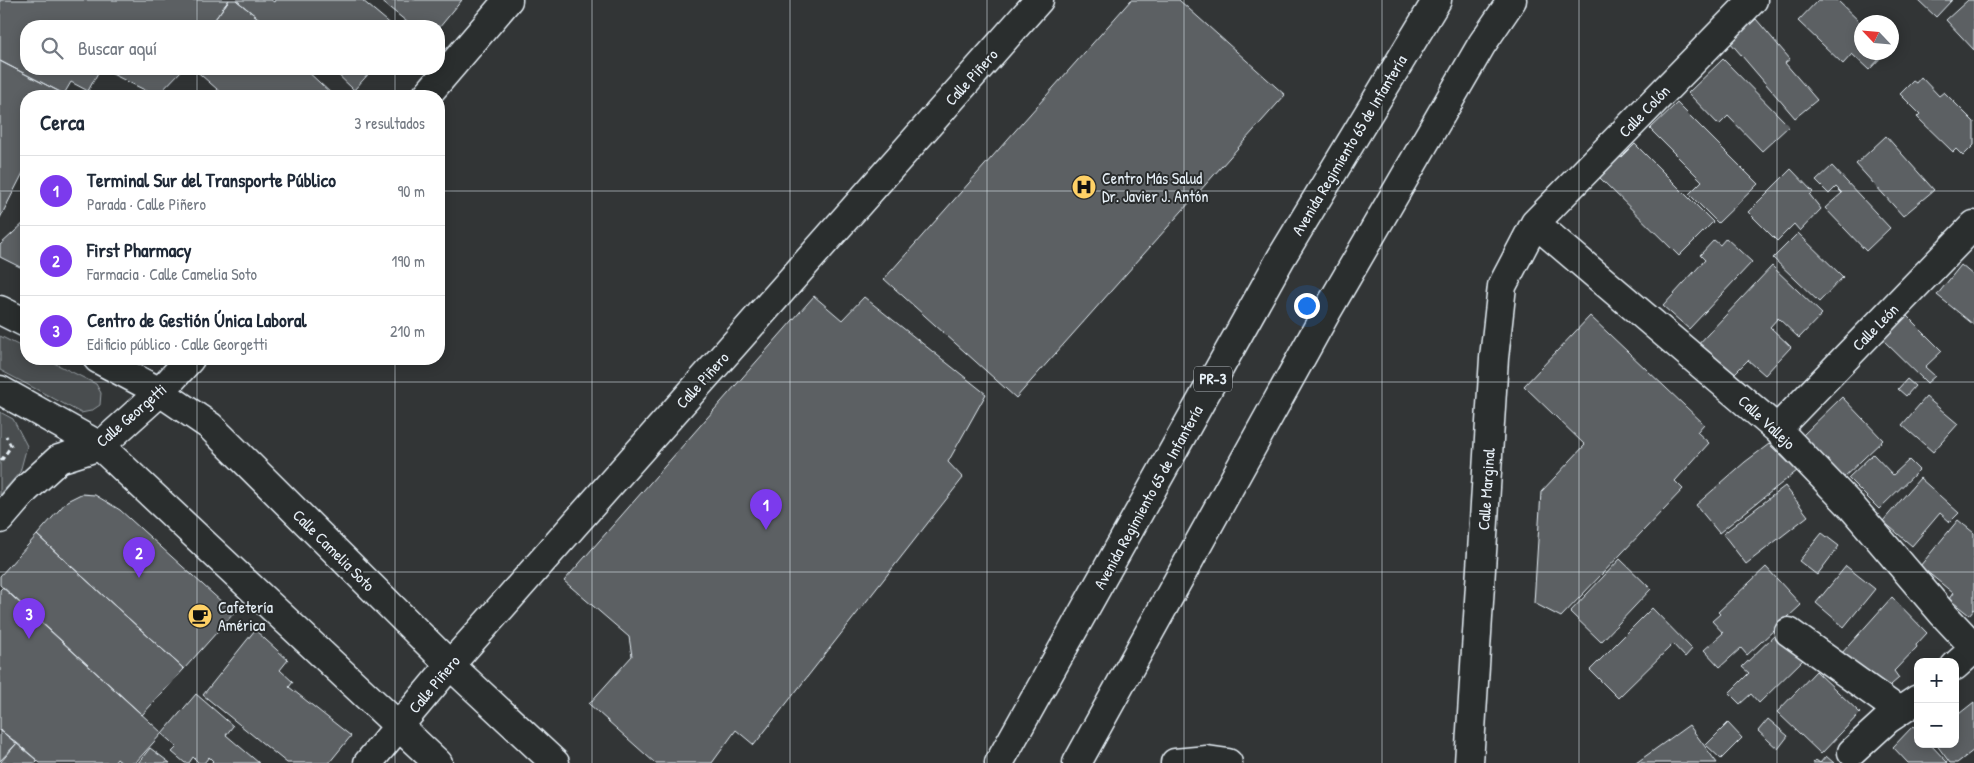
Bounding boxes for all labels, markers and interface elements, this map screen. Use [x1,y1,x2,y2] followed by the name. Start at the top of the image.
[1854,15,1899,60] north arrow
[20,20,445,75] search box
[38,34,66,62] icon: search
[78,35,157,61] text: Buscar aquí
[940,43,1003,110] street label: Calle Piñero
[1286,51,1412,239] street label: Avenida Regimiento 65 de Infantería
[1613,80,1675,142] street label: Calle Colón
[40,108,84,137] text: Cerca
[354,112,425,134] text: 3 resultados
[87,167,336,193] text: Terminal Sur del Transporte Público
[1102,167,1209,207] place label: Centro Más Salud Dr. Javier J. Antón
[1071,174,1097,200] hospital icon: Centro Más Salud Dr. Javier J. Antón
[53,180,59,202] text: 1
[397,180,425,202] text: 90 m
[87,193,206,215] text: Parada · Calle Piñero
[87,237,192,263] text: First Pharmacy
[52,250,60,272] text: 2
[392,250,425,272] text: 190 m
[87,263,257,285] text: Farmacia · Calle Camelia Soto
[1294,293,1320,319] your location
[1847,299,1903,355] street label: Calle León
[87,307,307,333] text: Centro de Gestión Única Laboral
[52,320,60,342] text: 3
[390,320,425,342] text: 210 m
[87,333,268,355] text: Edificio público · Calle Georgetti
[671,346,734,413] street label: Calle Piñero
[1194,366,1232,392] road number: PR-3
[91,378,171,452] street label: Calle Georgetti
[1734,390,1801,455] street label: Calle Vallejo
[1088,401,1208,593] street label: Avenida Regimiento 65 de Infantería
[1472,446,1500,531] street label: Calle Marginal
[750,489,782,530] pin: 1
[288,504,380,596] street label: Calle Camelia Soto
[123,537,155,578] pin: 2
[218,596,273,636] place label: Cafetería América
[13,598,45,639] pin: 3
[187,603,213,629] cafe icon: Cafetería América
[403,650,465,718] street label: Calle Piñero
[1914,658,1959,748] map controls
[1914,658,1959,703] button: +
[1914,703,1959,748] button: −

